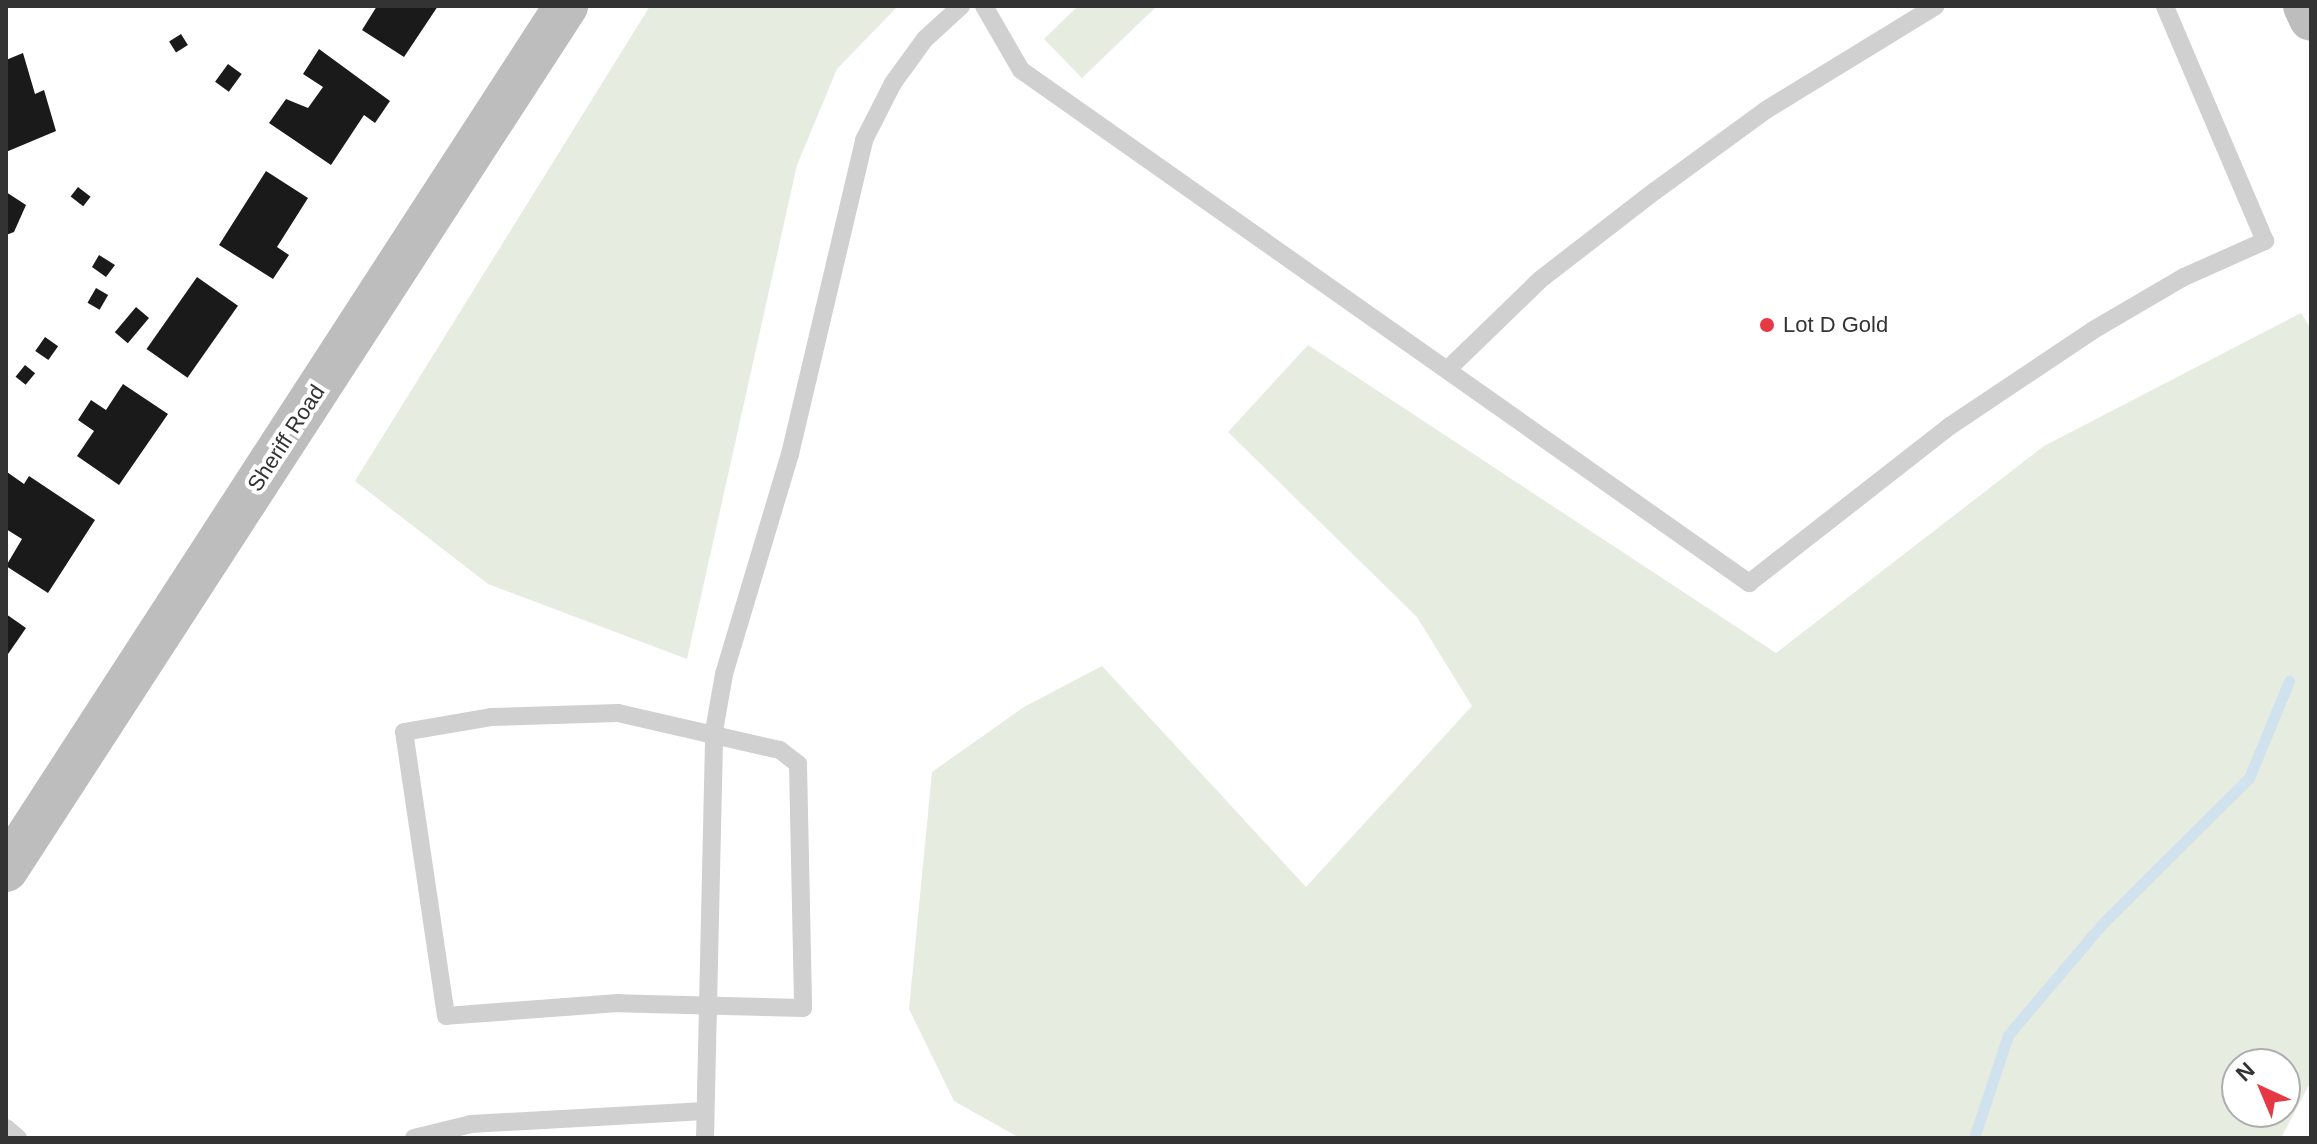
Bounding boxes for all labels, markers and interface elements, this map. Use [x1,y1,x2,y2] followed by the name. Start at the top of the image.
[1783,312,1888,338] place label: Lot D Gold
[1758,316,1776,334] marker: Lot D Gold
[242,380,330,496] street label: Sheriff Road
[2221,1048,2301,1128] north arrow
[2231,1057,2260,1086] text: N

